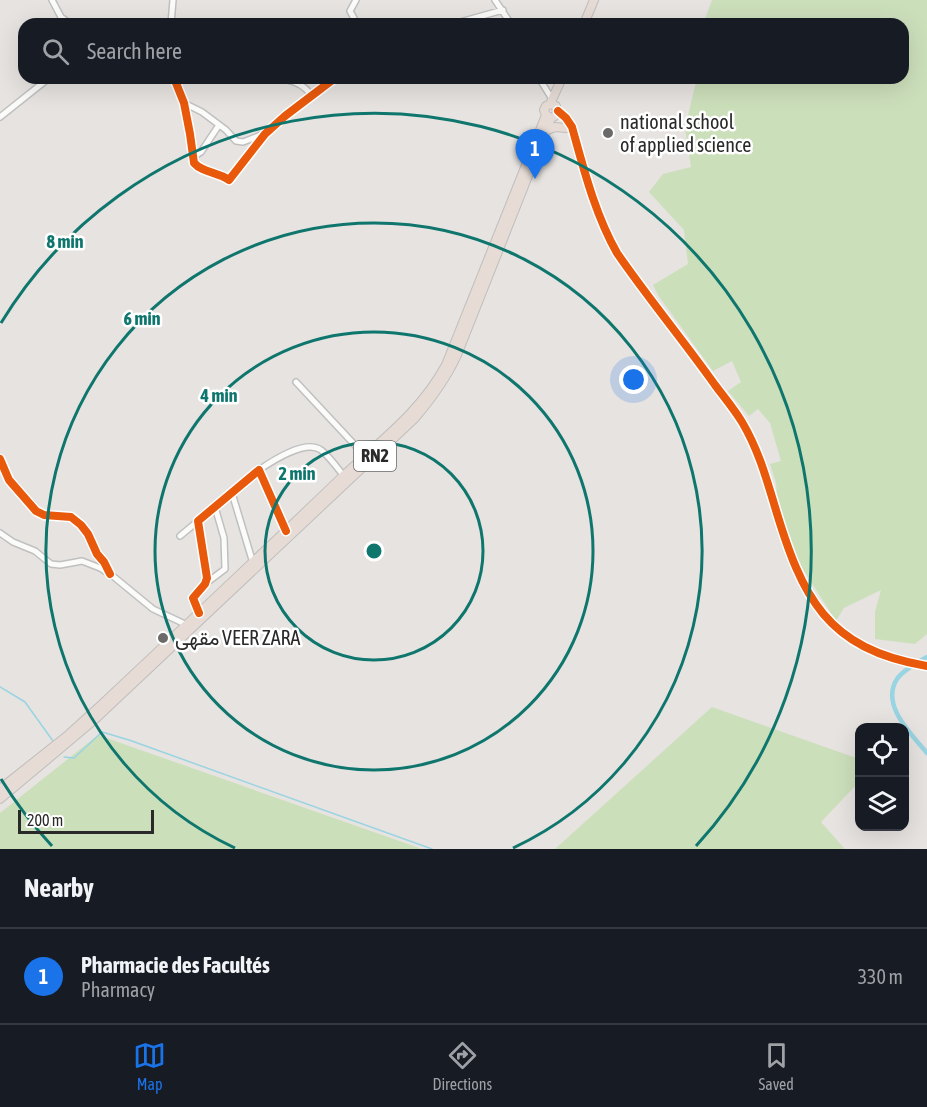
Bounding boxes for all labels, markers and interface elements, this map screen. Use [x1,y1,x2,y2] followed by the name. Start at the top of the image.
[18,18,909,84] search box
[39,35,72,68] icon: search
[87,38,182,64] text: Search here
[620,110,751,156] place label: national school of applied science
[601,126,615,140] marker: national school of applied science
[516,130,554,179] pin: 1
[47,231,84,252] text: 8 min
[124,308,161,329] text: 6 min
[619,365,648,394] your location
[200,385,238,406] text: 4 min
[354,441,396,471] road number: RN2
[279,463,316,484] text: 2 min
[364,541,384,561] centre of rings
[175,626,300,651] place label: مقهى VEER ZARA
[156,631,170,645] marker: مقهى VEER ZARA
[855,723,909,831] map controls
[855,723,909,777] button: locate
[855,777,909,831] button: layers
[18,807,154,834] scale bar
[27,811,63,829] text: 200 m
[24,873,94,903] text: Nearby
[81,952,270,978] text: Pharmacie des Facultés
[39,965,48,988] text: 1
[858,965,903,988] text: 330 m
[81,978,155,1001] text: Pharmacy
[133,1039,166,1093] tab: Map
[432,1039,492,1093] tab: Directions
[758,1039,794,1093] tab: Saved

